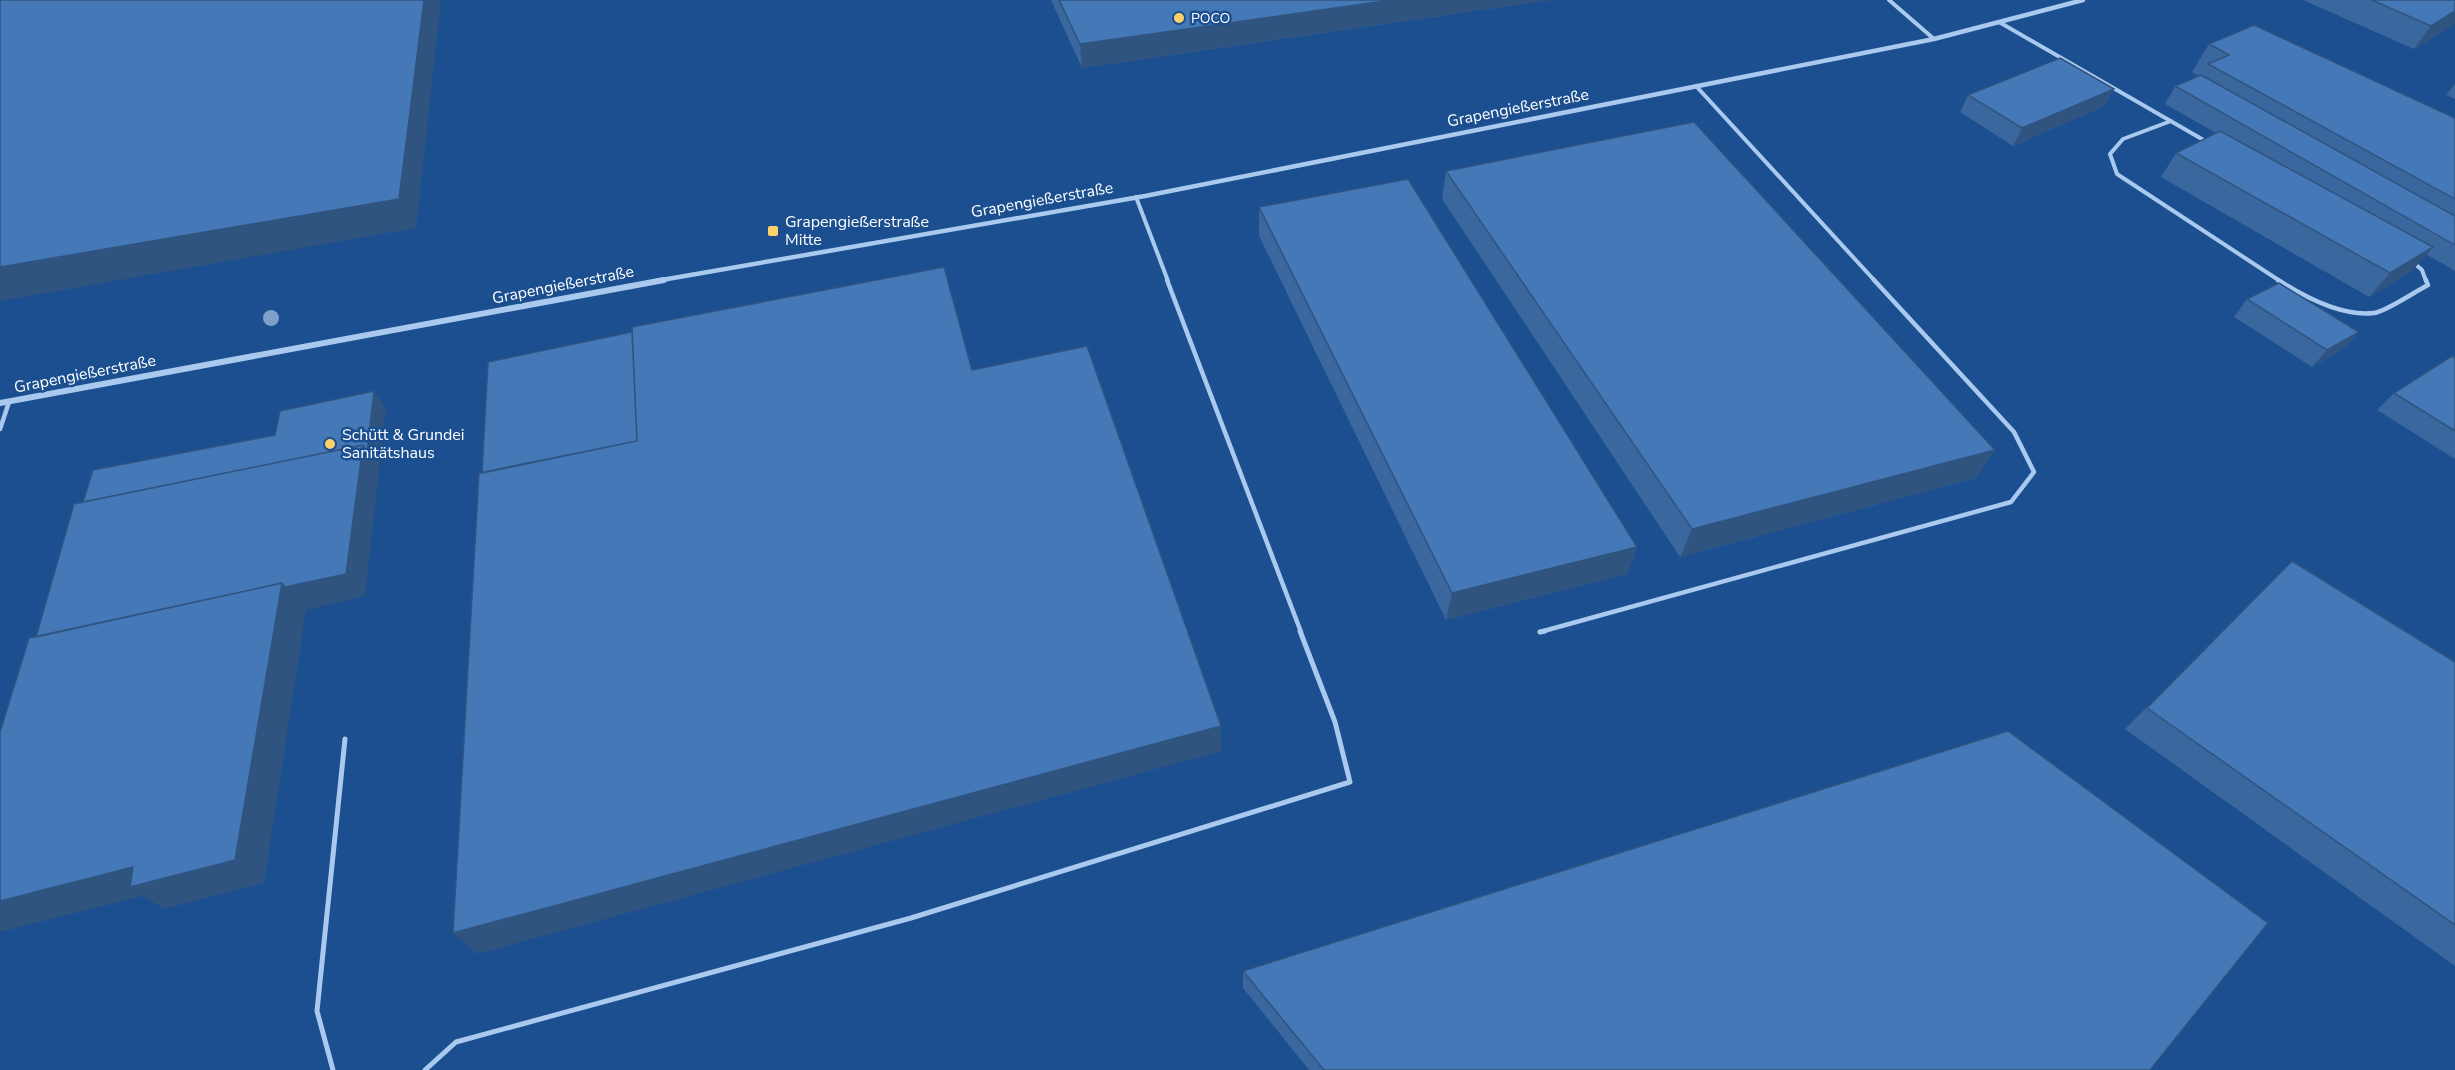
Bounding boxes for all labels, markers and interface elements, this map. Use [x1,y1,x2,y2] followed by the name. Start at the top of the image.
[1191,9,1230,28] place label: POCO
[1172,11,1186,25] marker: POCO
[1445,83,1591,133] street label: Grapengießerstraße
[969,177,1115,223] street label: Grapengießerstraße
[785,211,929,251] place label: Grapengießerstraße Mitte
[766,224,780,238] marker: Grapengießerstraße Mitte
[490,260,636,310] street label: Grapengießerstraße
[12,349,158,399] street label: Grapengießerstraße
[342,424,465,464] place label: Schütt & Grundei Sanitätshaus
[323,437,337,451] marker: Schütt & Grundei Sanitätshaus

